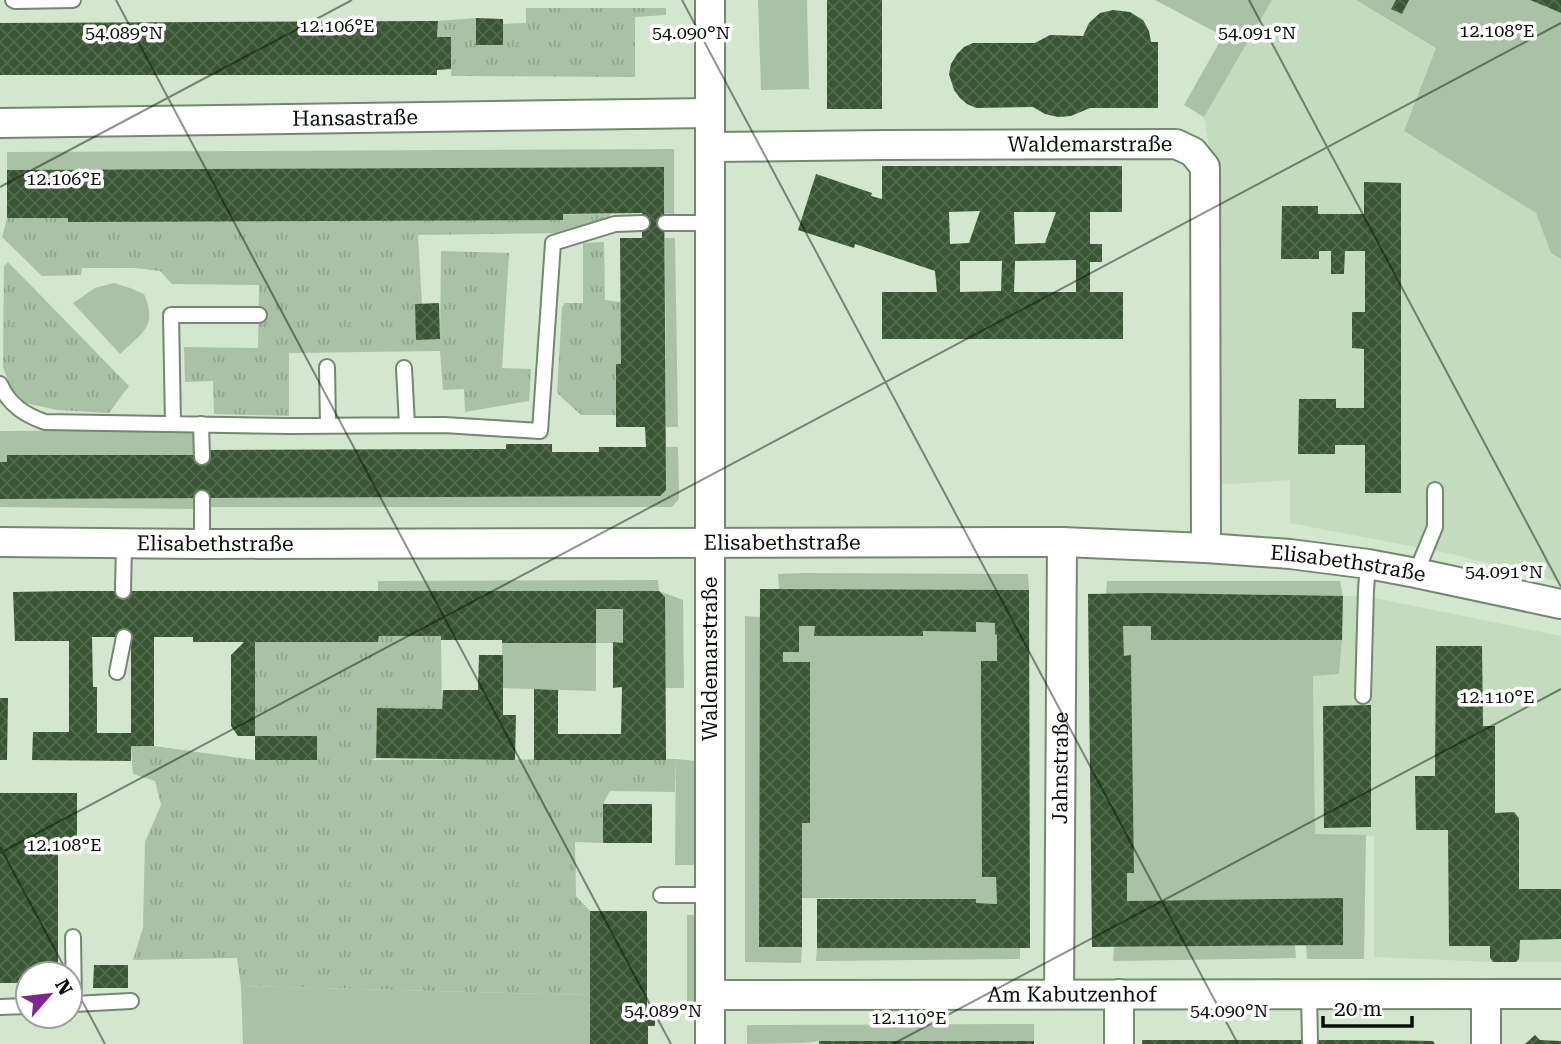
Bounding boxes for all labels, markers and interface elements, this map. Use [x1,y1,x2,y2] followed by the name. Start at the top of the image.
[299,15,375,36] text: 12.106°E
[1459,20,1535,41] text: 12.108°E
[85,22,163,43] text: 54.089°N
[652,22,730,43] text: 54.090°N
[1218,22,1296,43] text: 54.091°N
[292,105,418,131] street label: Hansastraße
[1008,132,1172,157] street label: Waldemarstraße
[26,168,102,189] text: 12.106°E
[704,530,860,555] street label: Elisabethstraße
[136,531,293,556] street label: Elisabethstraße
[1269,541,1428,587] street label: Elisabethstraße
[1465,561,1543,582] text: 54.091°N
[698,577,722,741] street label: Waldemarstraße
[1459,686,1535,707] text: 12.110°E
[1048,712,1073,824] street label: Jahnstraße
[26,834,102,855] text: 12.108°E
[14,960,84,1030] north arrow
[50,975,77,999] text: N
[987,982,1158,1007] street label: Am Kabutzenhof
[1323,984,1412,1028] scale bar
[1334,997,1382,1021] text: 20 m
[624,1000,702,1021] text: 54.089°N
[1190,1000,1268,1021] text: 54.090°N
[871,1007,947,1028] text: 12.110°E

